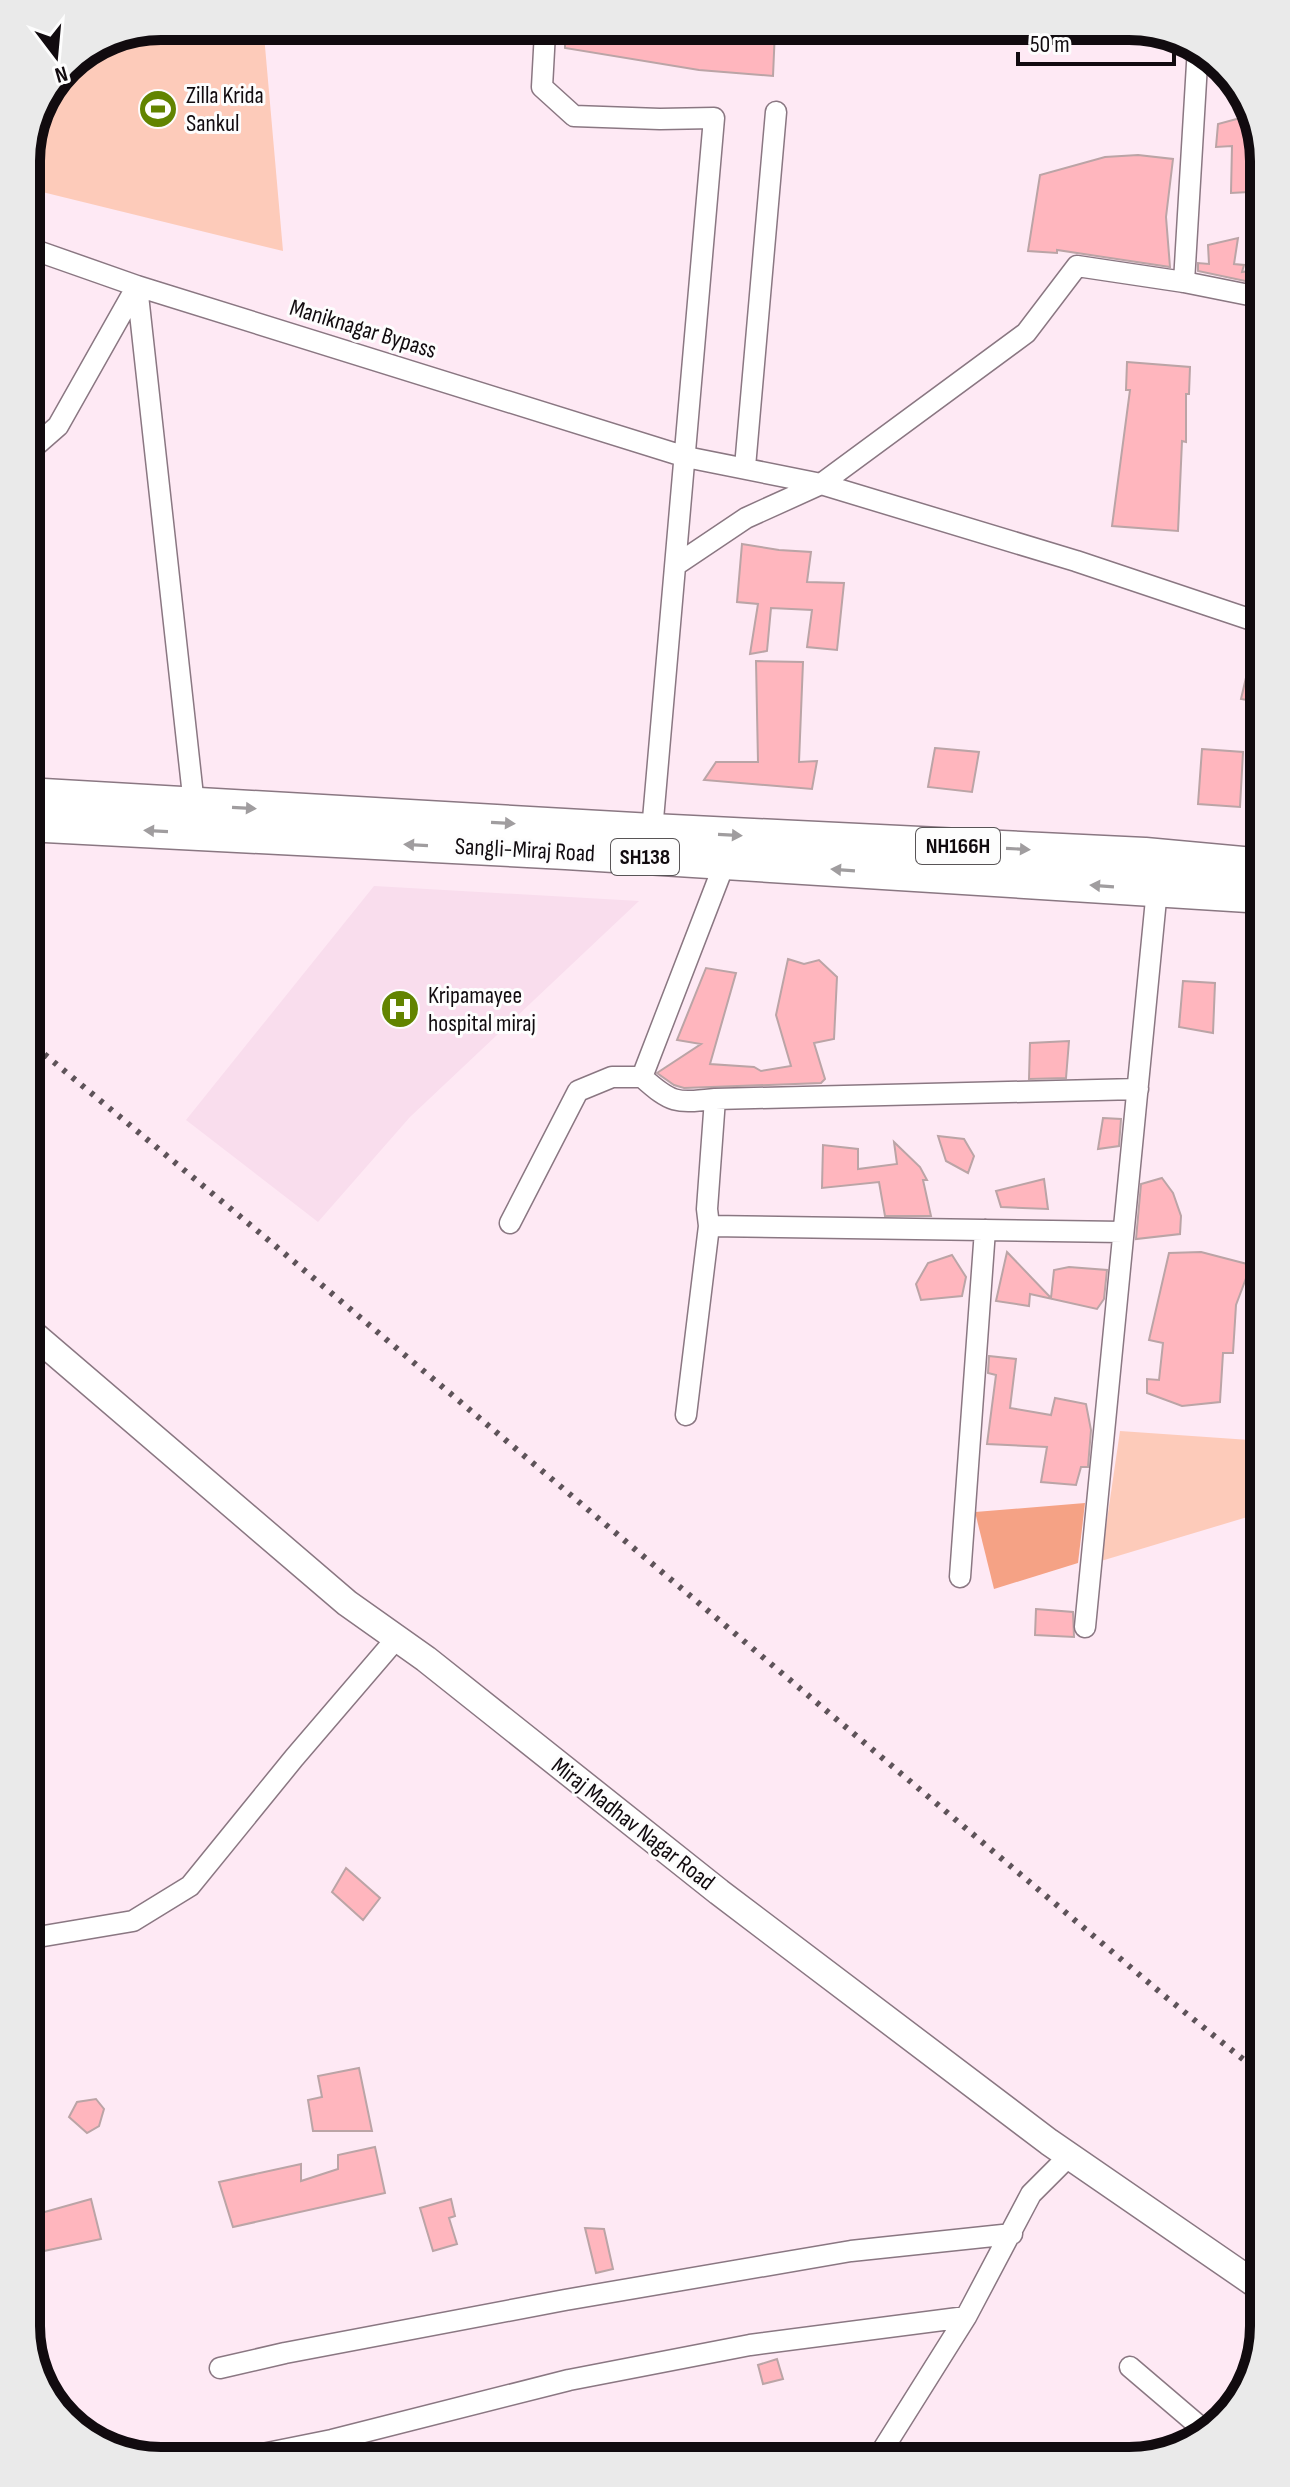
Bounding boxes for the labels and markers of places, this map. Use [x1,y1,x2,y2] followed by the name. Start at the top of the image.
[186,81,264,138] place label: Zilla Krida Sankul
[137,88,179,130] sports icon: Zilla Krida Sankul
[428,981,536,1038] place label: Kripamayee hospital miraj
[379,988,421,1030] hospital icon: Kripamayee hospital miraj

